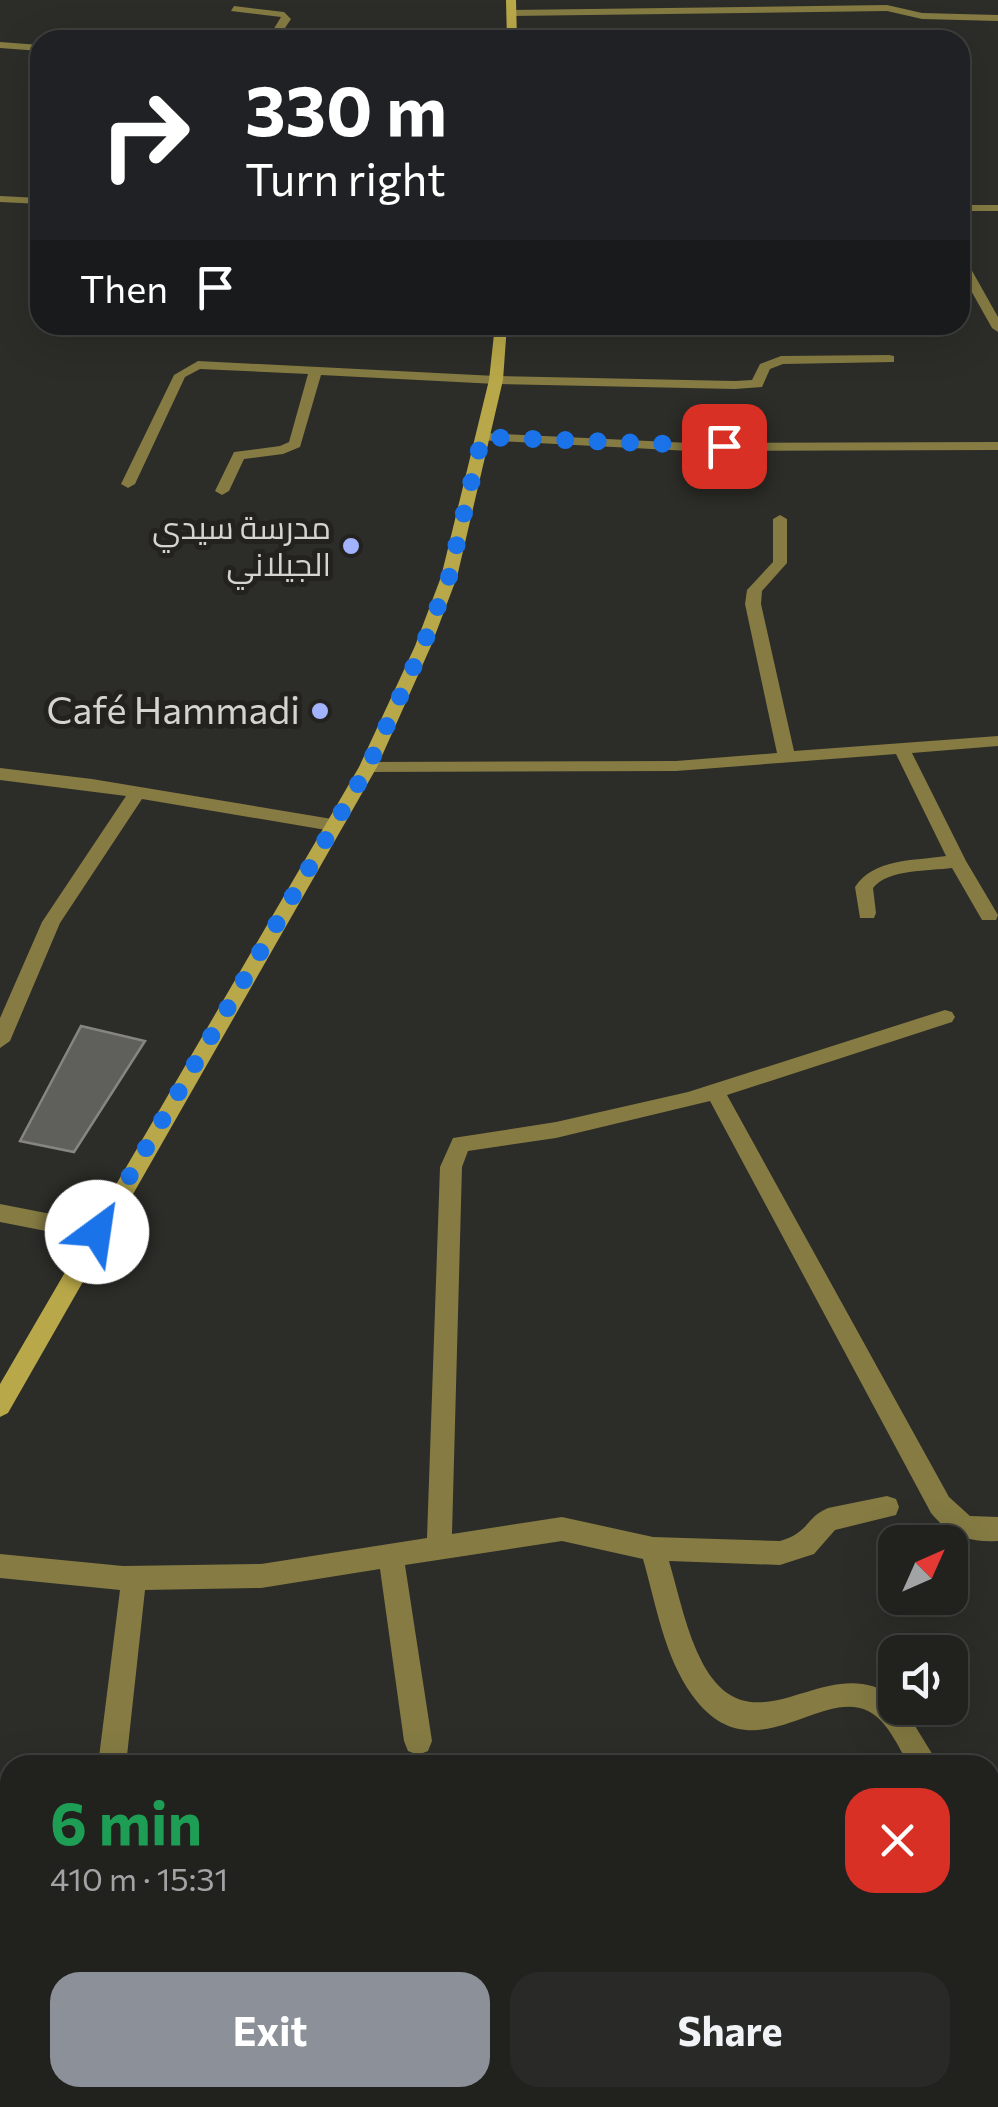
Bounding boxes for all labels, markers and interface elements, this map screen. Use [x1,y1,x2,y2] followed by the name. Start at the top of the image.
[245,65,447,150] text: 330 m
[80,70,210,200] icon: right
[245,150,446,205] text: Turn right
[188,260,243,315] icon: arrive
[80,264,168,311] text: Then
[682,404,767,489] pin
[697,419,752,474] icon: arrive
[152,506,331,590] place label: مدرسة سيدي الجيلاني
[340,535,362,557] marker: مدرسة سيدي الجيلاني
[46,685,300,732] place label: Café Hammadi
[309,700,331,722] marker: Café Hammadi
[45,1180,149,1284] position arrow
[878,1525,968,1615] north arrow
[878,1525,968,1725] map controls
[878,1635,968,1725] button: sound
[50,1784,202,1857] text: 6 min
[845,1788,950,1893] button: close
[50,1858,228,1898] text: 410 m · 15:31
[50,1972,490,2087] button: Exit
[510,1972,950,2087] button: Share

